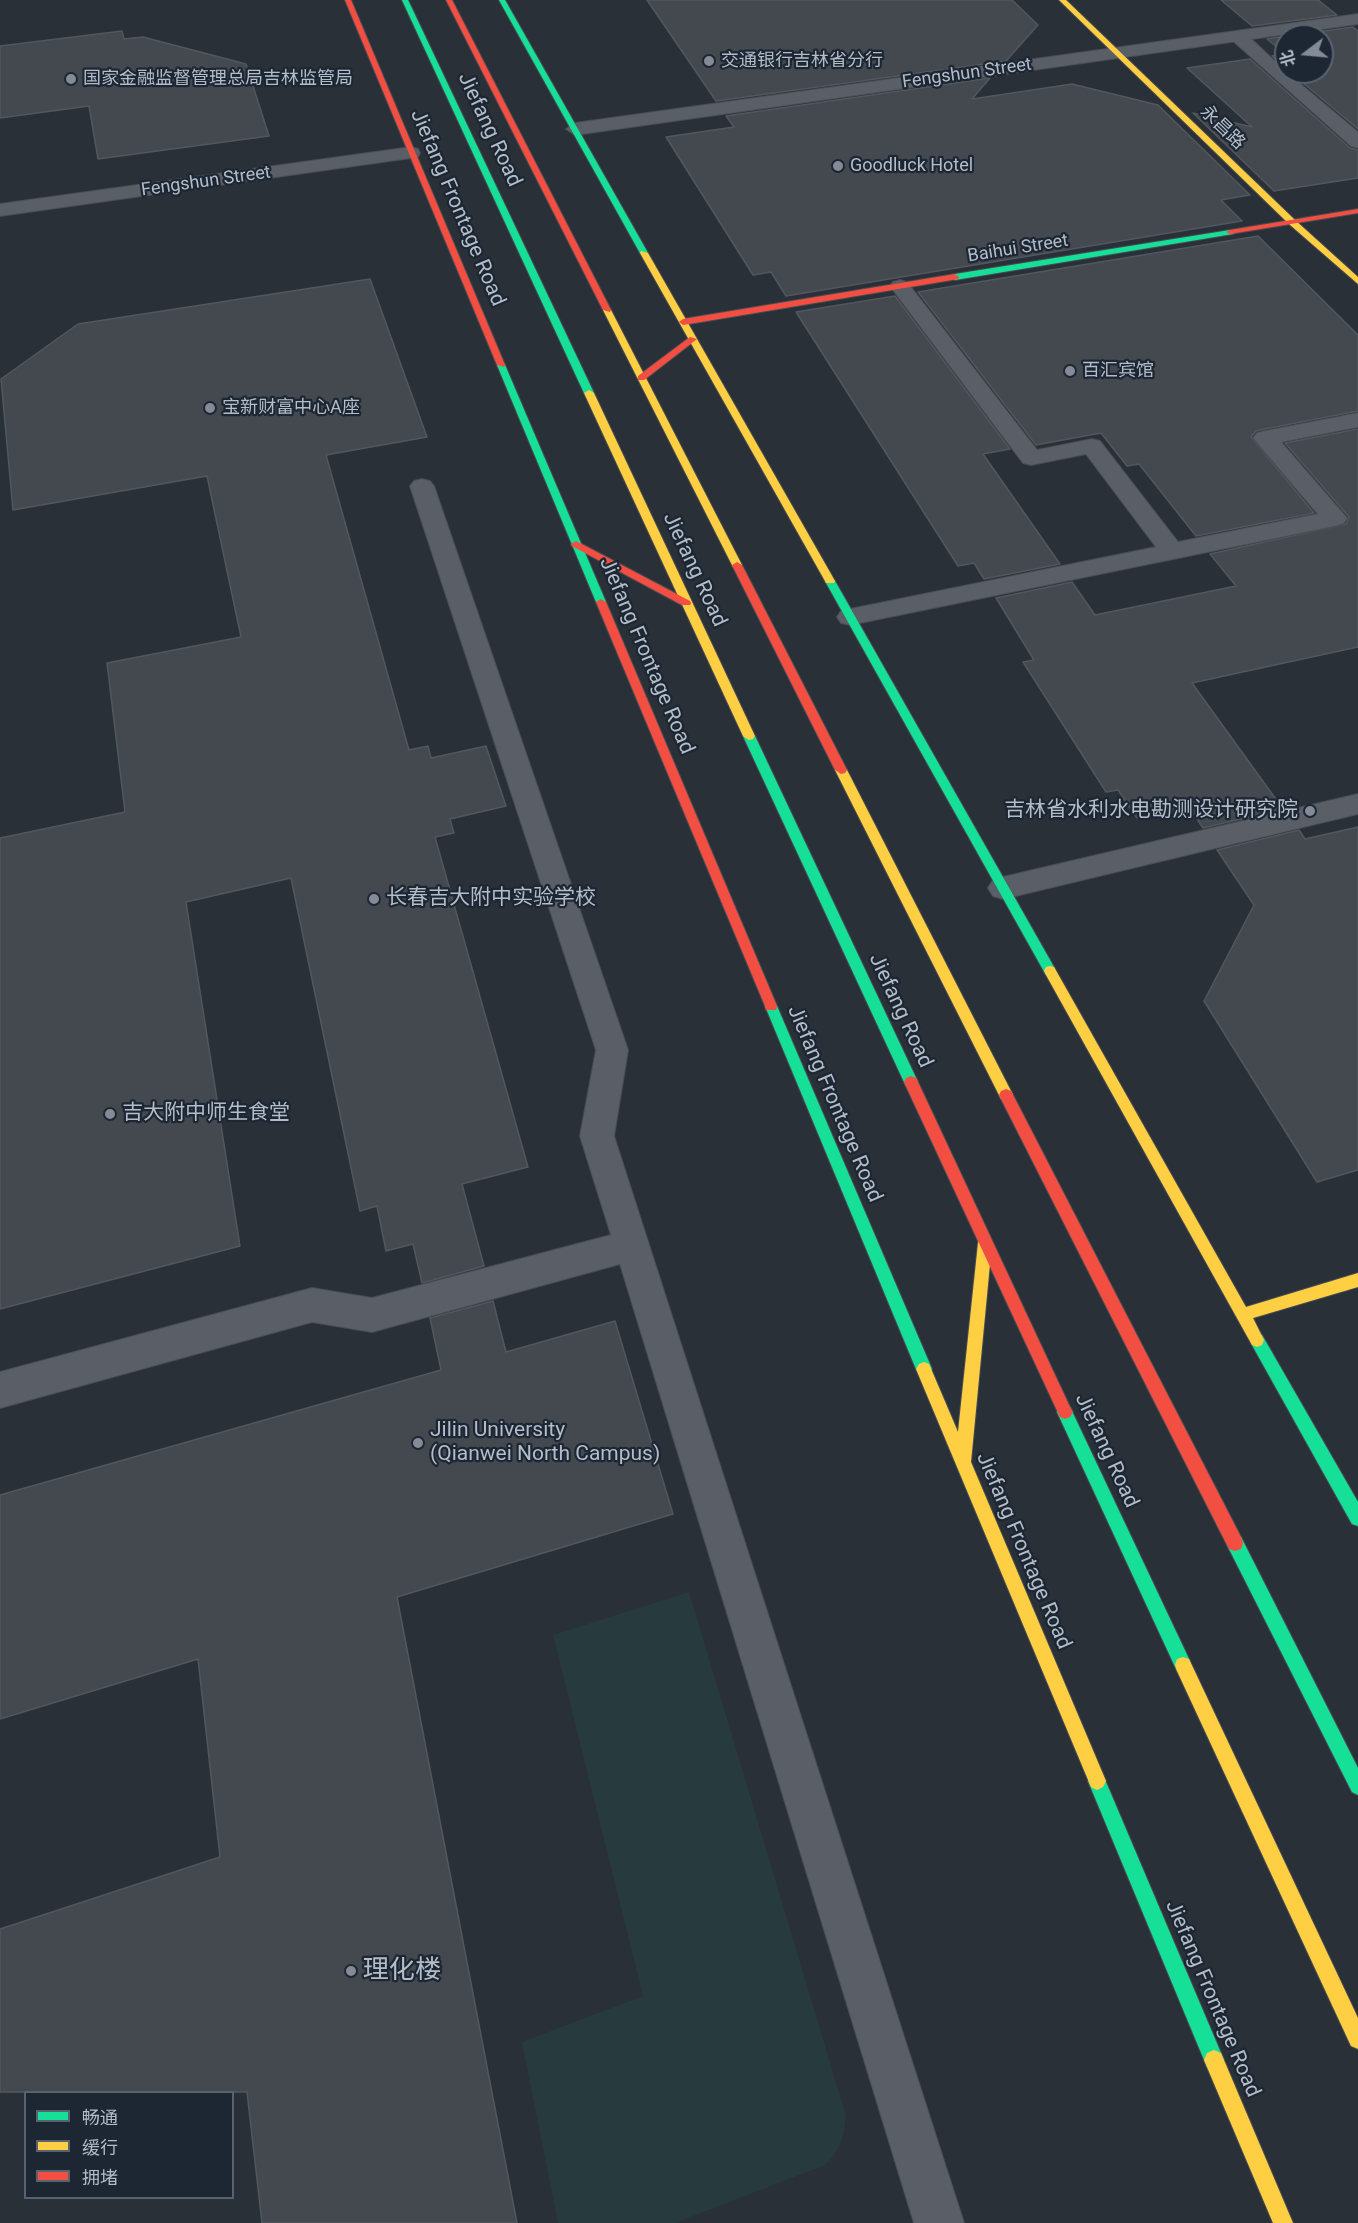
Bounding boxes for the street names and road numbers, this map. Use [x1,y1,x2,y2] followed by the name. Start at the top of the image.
[901,54,1033,94] street label: Fengshun Street
[452,69,526,191] street label: Jiefang Road
[1195,101,1249,155] street label: 永昌路
[404,106,510,310] street label: Jiefang Frontage Road
[140,162,272,202] street label: Fengshun Street
[966,230,1070,268] street label: Baihui Street
[657,509,731,631] street label: Jiefang Road
[593,554,699,758] street label: Jiefang Frontage Road
[863,950,937,1072] street label: Jiefang Road
[781,1002,887,1206] street label: Jiefang Frontage Road
[1069,1390,1143,1512] street label: Jiefang Road
[970,1449,1076,1653] street label: Jiefang Frontage Road
[1159,1897,1265,2101] street label: Jiefang Frontage Road

